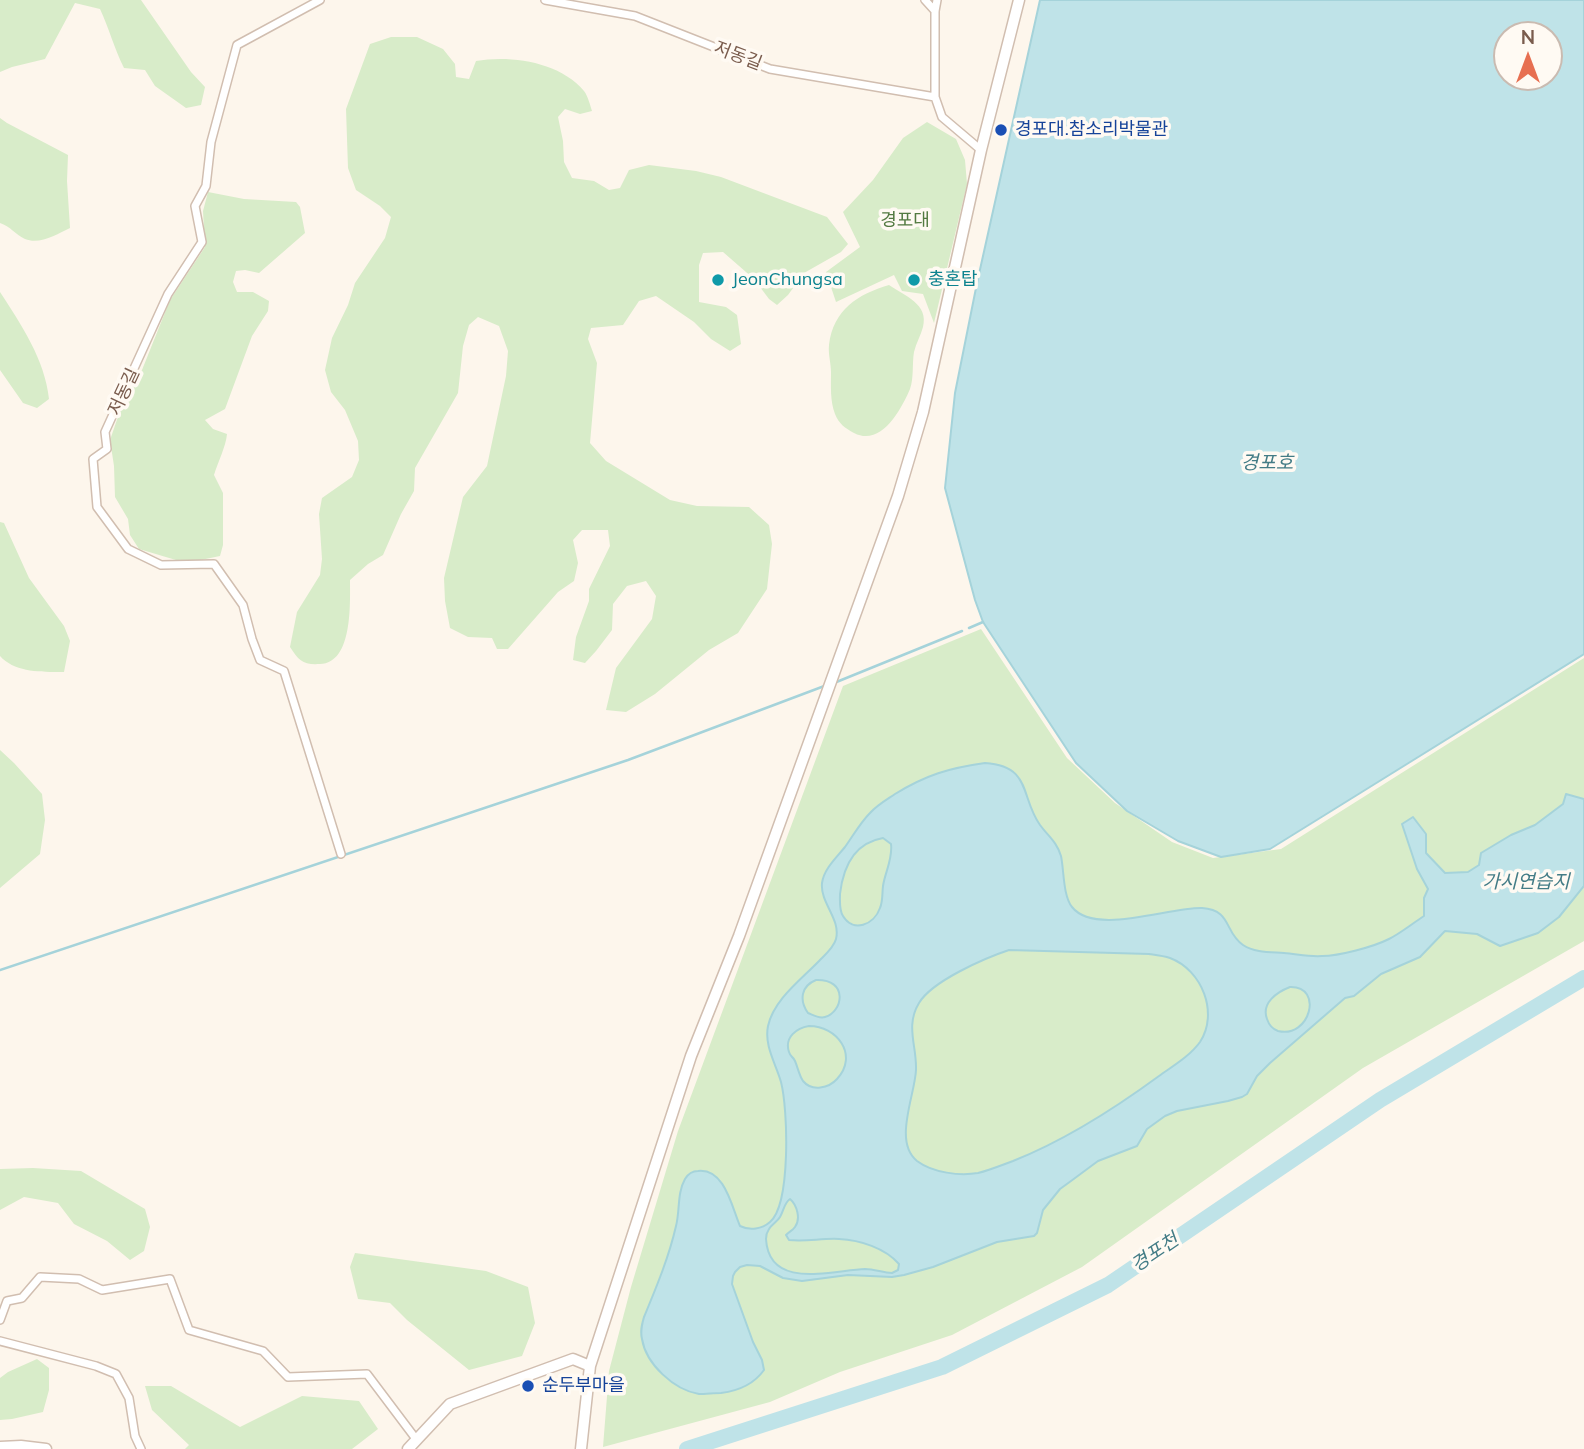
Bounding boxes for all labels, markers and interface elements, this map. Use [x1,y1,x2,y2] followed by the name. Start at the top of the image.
[1493,21,1563,91] north arrow
[1521,25,1535,49] text: N
[711,37,765,75] street label: 저동길
[1015,119,1168,141] place label: 경포대.참소리박물관
[993,122,1009,138] marker: 경포대.참소리박물관
[880,210,930,232] park label: 경포대
[732,269,843,291] place label: JeonChungsa
[928,269,978,291] place label: 충혼탑
[710,272,726,288] marker: JeonChungsa
[906,272,922,288] marker: 충혼탑
[104,365,144,419] street label: 저동길
[1241,452,1293,474] water label: 경포호
[1482,871,1570,893] water label: 가시연습지
[1127,1229,1183,1277] water label: 경포천
[542,1375,625,1397] place label: 순두부마을
[520,1378,536,1394] marker: 순두부마을

